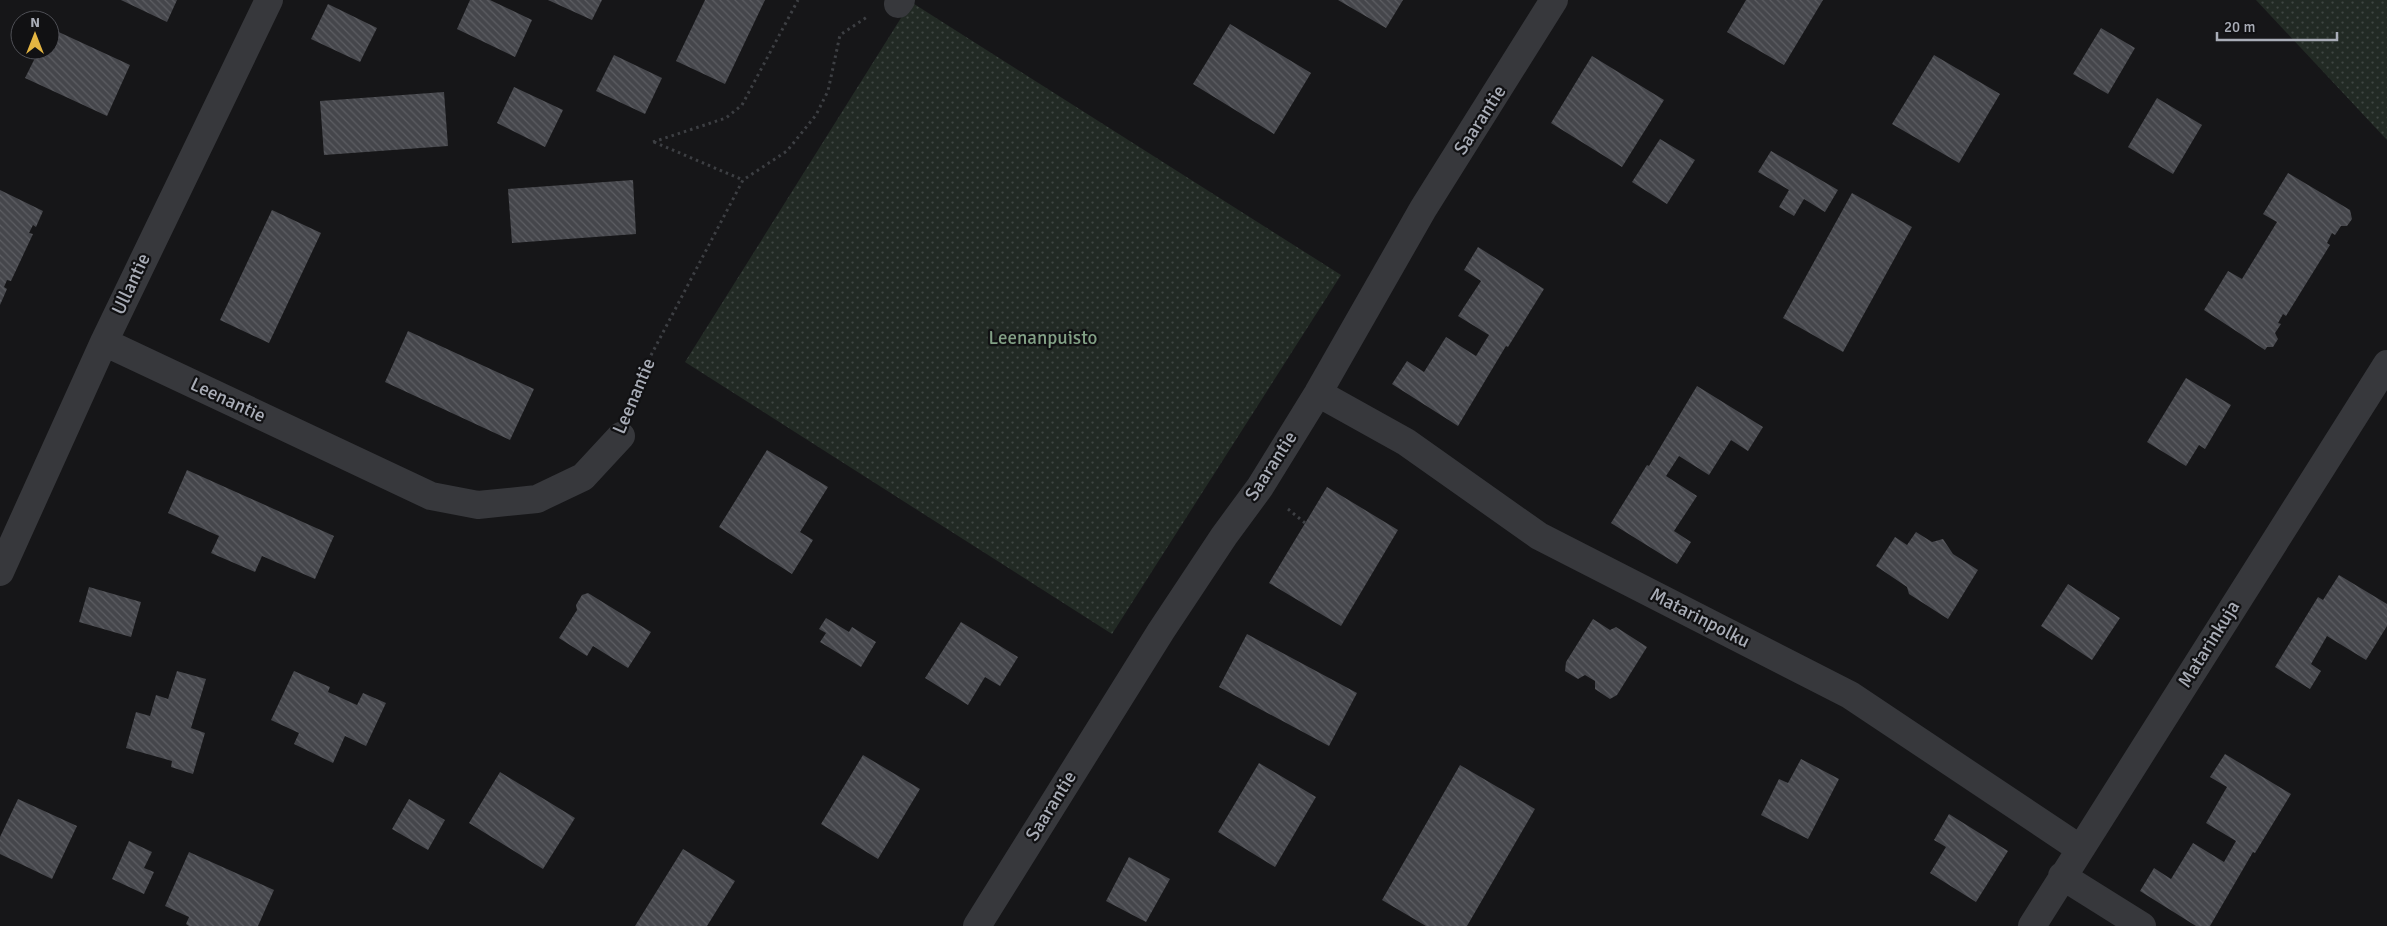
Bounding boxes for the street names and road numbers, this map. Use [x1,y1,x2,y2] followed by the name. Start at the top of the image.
[1449,81,1511,159] street label: Saarantie
[106,249,156,319] street label: Ullantie
[607,354,661,438] street label: Leenantie
[187,372,269,428] street label: Leenantie
[1240,427,1302,505] street label: Saarantie
[1646,583,1754,653] street label: Matarinpolku
[2173,596,2245,692] street label: Matarinkuja
[1020,767,1082,845] street label: Saarantie

